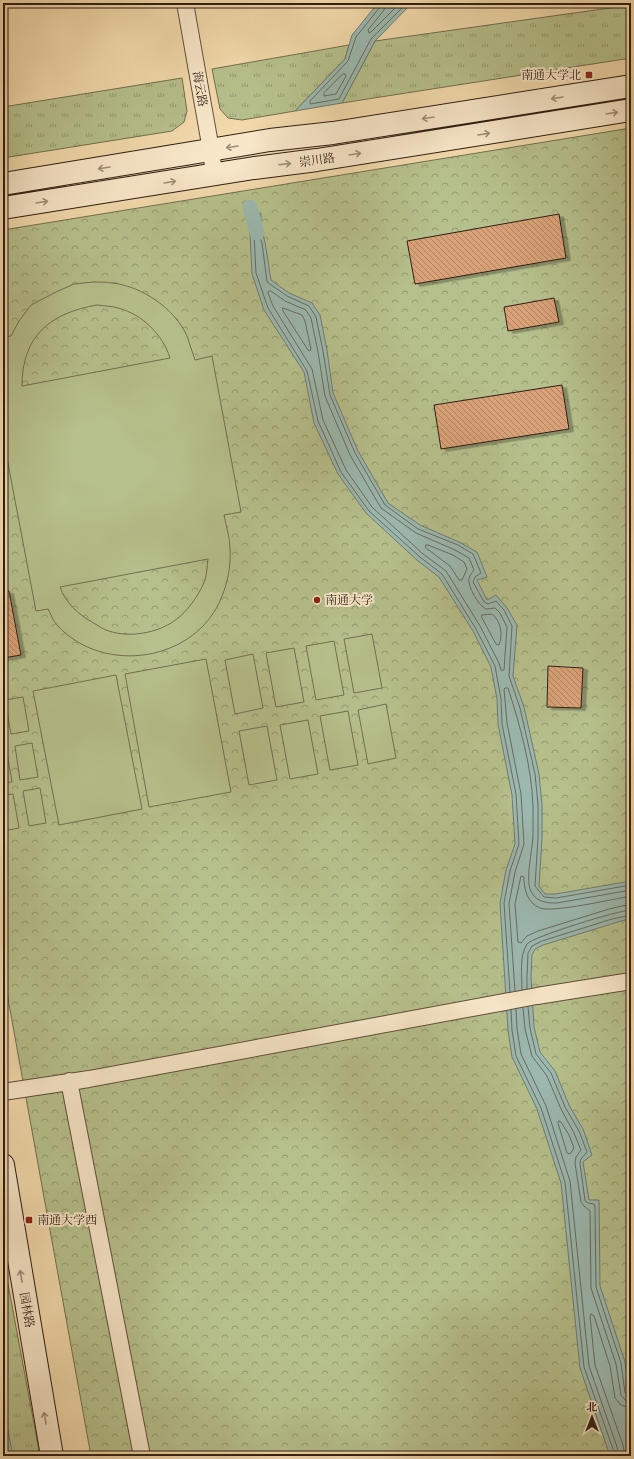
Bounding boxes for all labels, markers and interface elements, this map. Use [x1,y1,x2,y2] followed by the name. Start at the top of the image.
[521,68,581,83] place label: 南通大学北
[189,70,210,108] street label: 海云路
[584,70,594,80] marker: 南通大学北
[550,94,563,102] one-way arrow
[605,109,618,117] one-way arrow
[422,114,435,122] one-way arrow
[477,130,490,138] one-way arrow
[226,143,239,151] one-way arrow
[348,150,361,158] one-way arrow
[298,151,336,170] street label: 崇川路
[278,160,291,168] one-way arrow
[98,164,111,172] one-way arrow
[163,178,176,186] one-way arrow
[35,198,48,206] one-way arrow
[325,593,373,608] place label: 南通大学
[312,595,322,605] marker: 南通大学
[37,1213,97,1228] place label: 南通大学西
[24,1215,34,1225] marker: 南通大学西
[17,1269,25,1282] one-way arrow
[16,1291,37,1329] street label: 园林路
[572,1397,612,1437] north arrow
[587,1401,598,1415] text: 北
[41,1411,49,1424] one-way arrow

